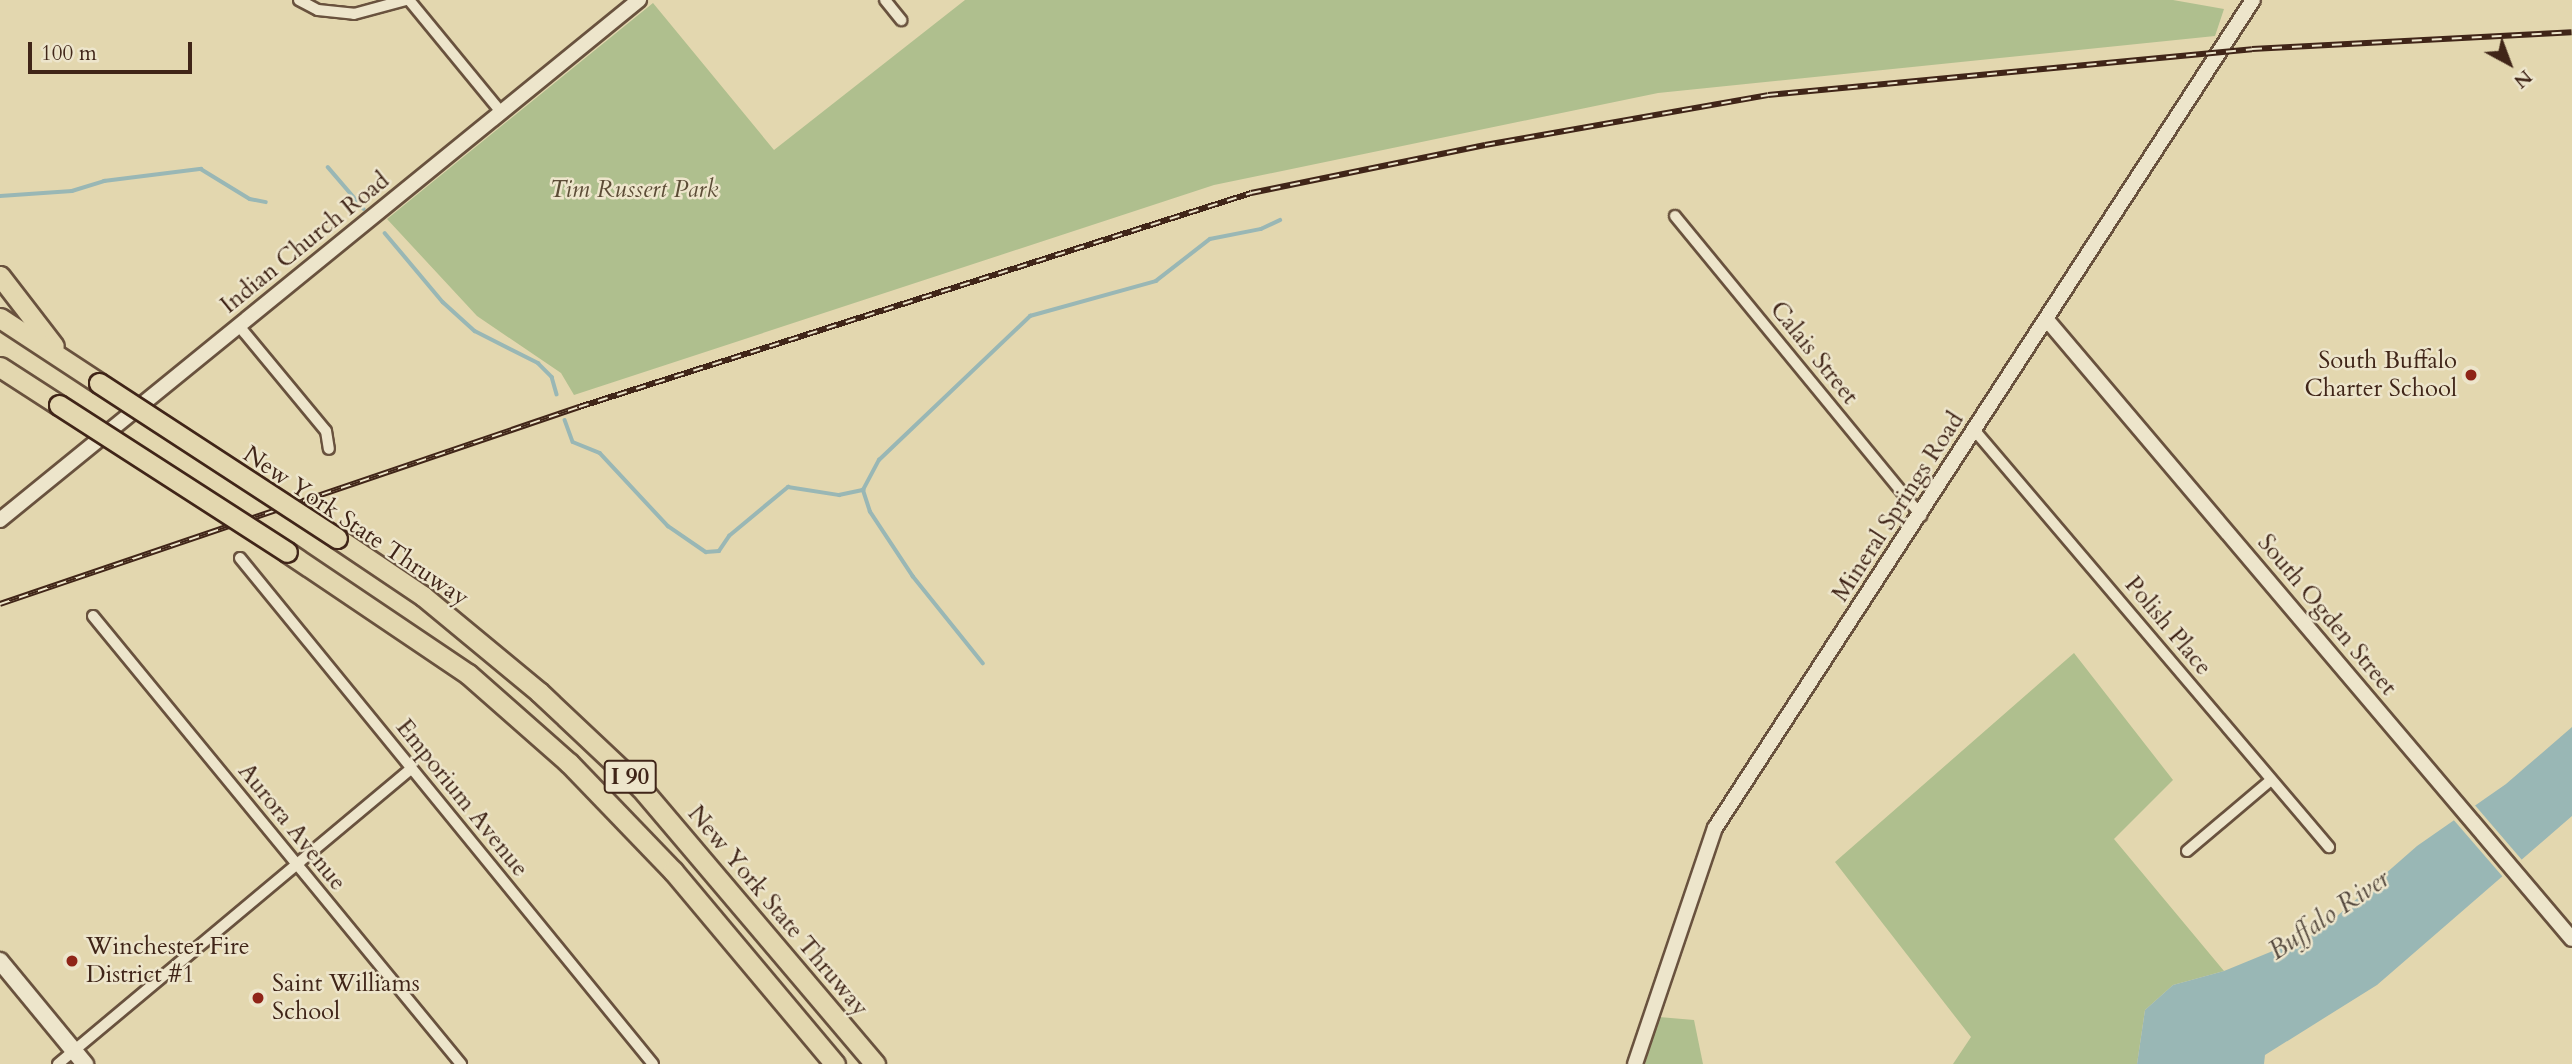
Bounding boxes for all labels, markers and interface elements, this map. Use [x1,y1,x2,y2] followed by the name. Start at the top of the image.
[32,28,196,72] scale bar
[2474,28,2544,98] north arrow
[41,39,97,68] text: 100 m
[2508,64,2538,94] text: N
[215,166,395,320] street label: Indian Church Road
[550,176,718,204] park label: Tim Russert Park
[1764,296,1864,410] street label: Calais Street
[2304,347,2457,403] place label: South Buffalo Charter School
[2463,367,2479,383] marker: South Buffalo Charter School
[1826,407,1970,607] street label: Mineral Springs Road
[238,440,474,612] street label: New York State Thruway
[2251,529,2403,701] street label: South Ogden Street
[2118,571,2218,681] street label: Polish Place
[390,714,534,882] street label: Emporium Avenue
[232,758,352,896] street label: Aurora Avenue
[602,758,658,796] road number: I 90
[682,800,874,1022] street label: New York State Thruway
[2263,863,2395,967] water label: Buffalo River
[86,933,250,989] place label: Winchester Fire District #1
[64,953,80,969] marker: Winchester Fire District #1
[272,970,420,1026] place label: Saint Williams School
[250,990,266,1006] marker: Saint Williams School

